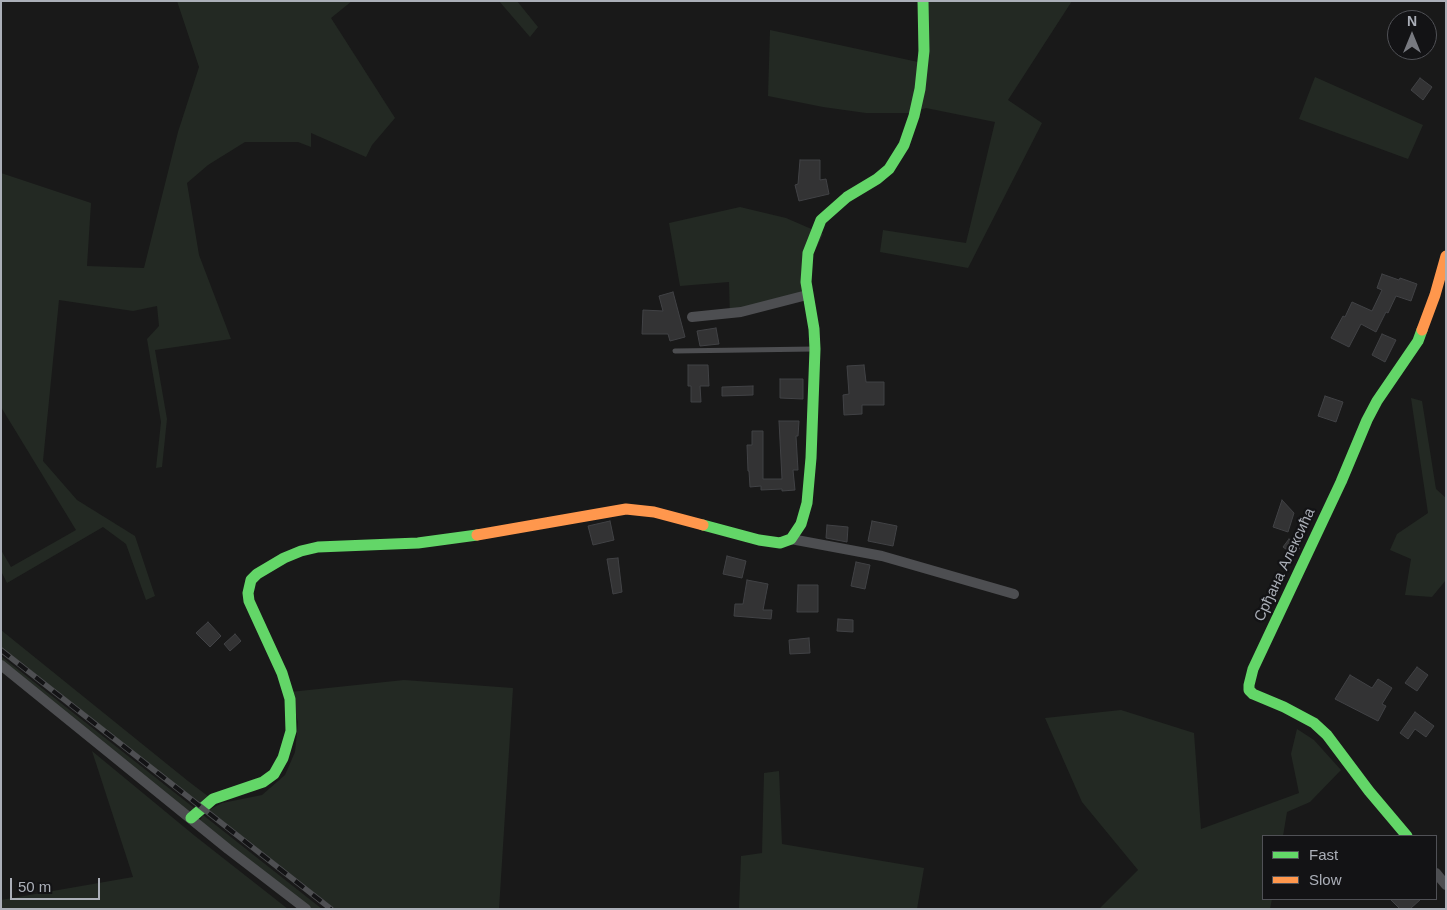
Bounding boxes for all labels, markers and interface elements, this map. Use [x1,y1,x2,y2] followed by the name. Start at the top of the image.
[1387,10,1437,60] north arrow
[1407,13,1417,29] text: N
[1251,505,1319,625] street label: Срђана Алексића
[1262,835,1437,900] legend
[1309,846,1338,863] text: Fast
[12,868,102,900] scale bar
[1309,871,1342,888] text: Slow
[18,878,51,895] text: 50 m

